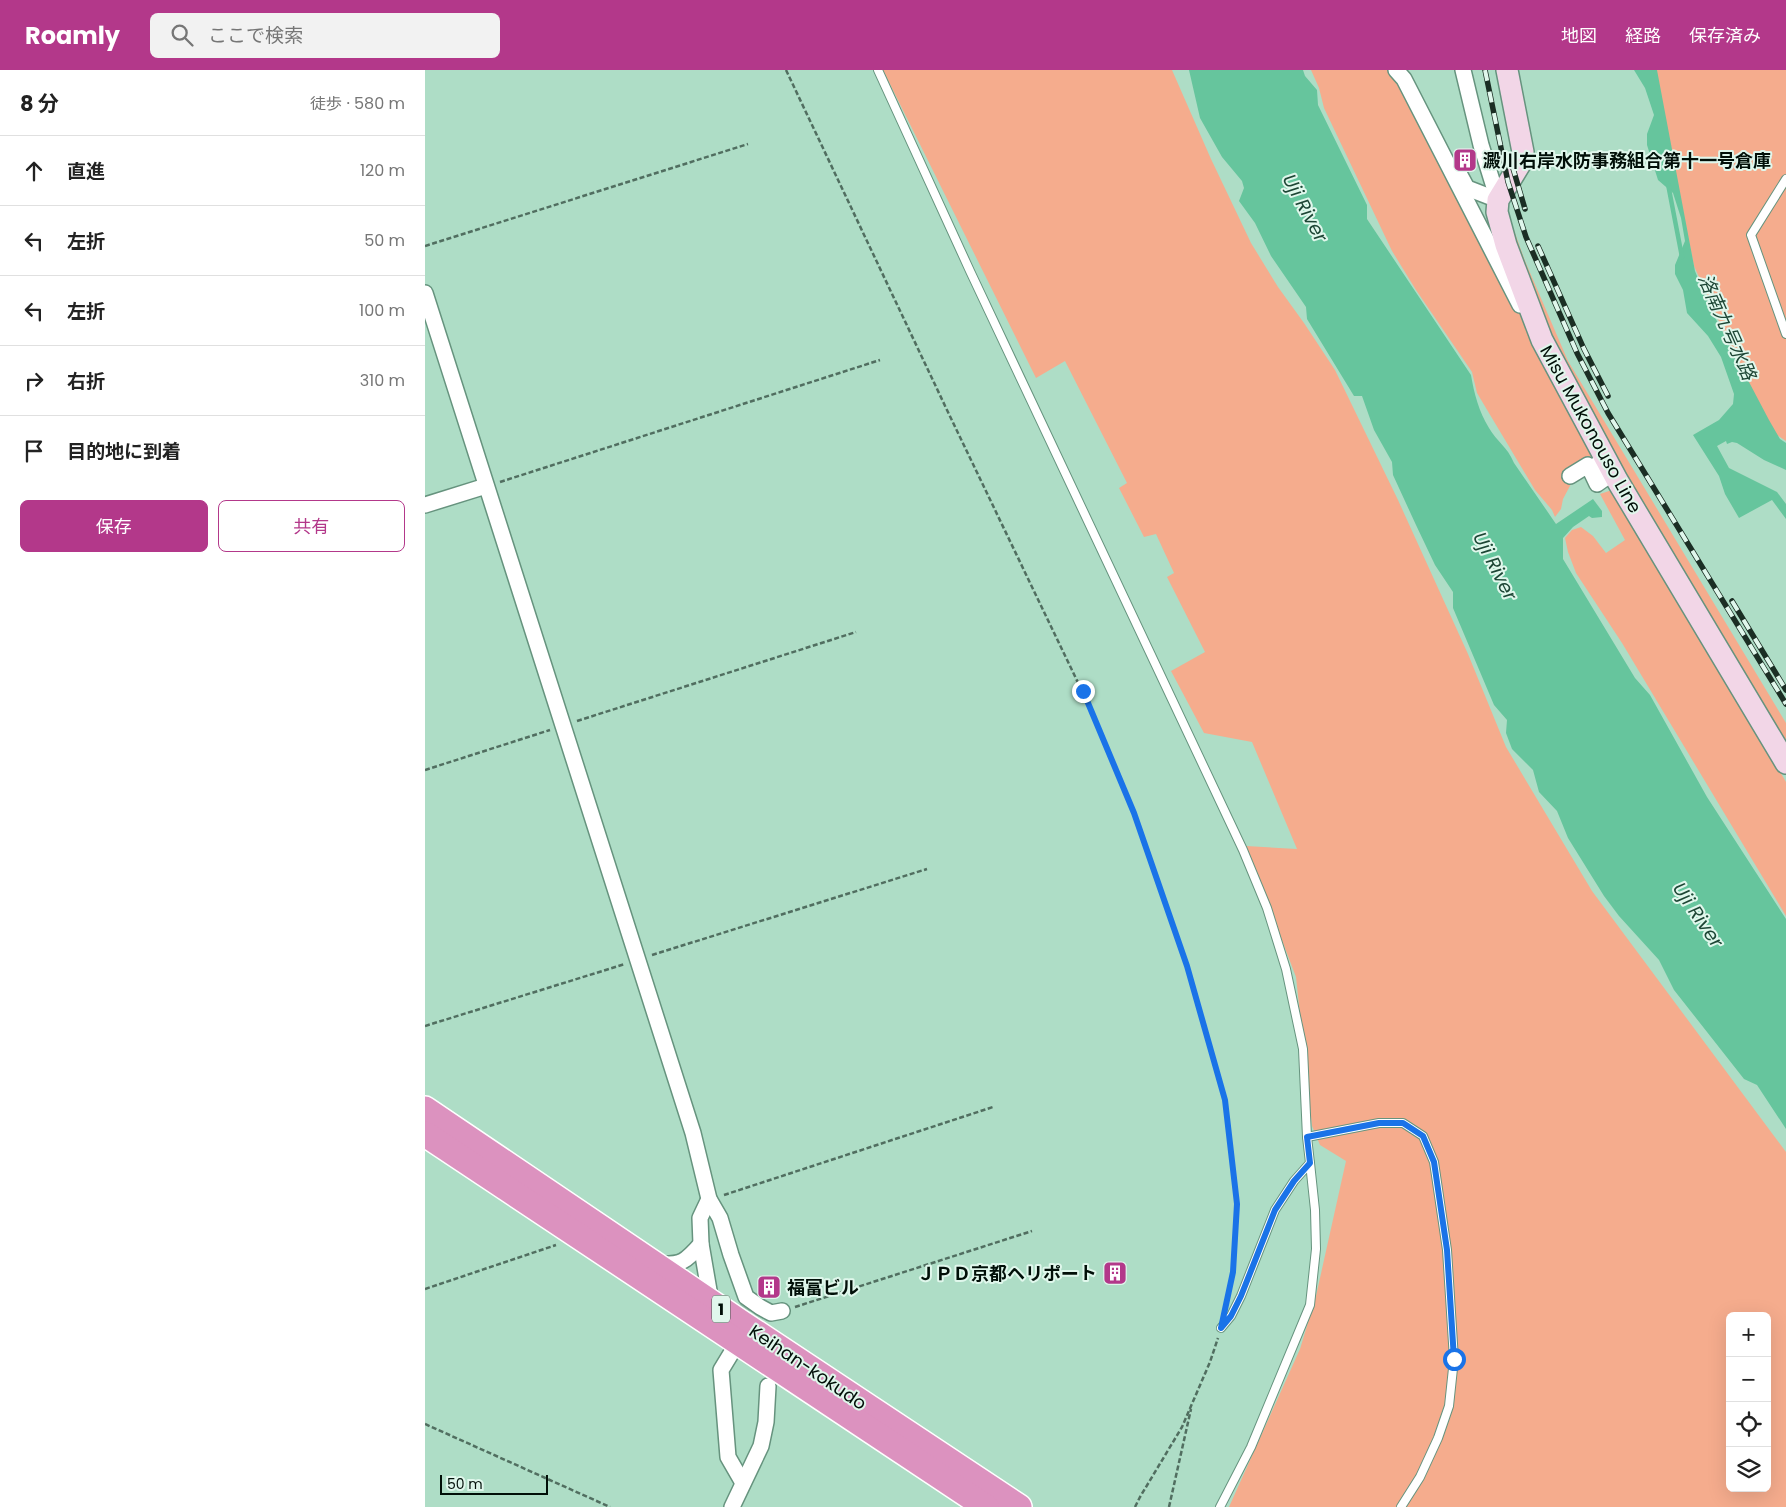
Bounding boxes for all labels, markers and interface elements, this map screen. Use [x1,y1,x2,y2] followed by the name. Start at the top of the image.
[150,13,500,58] search box
[25,19,120,52] text: Roamly
[168,21,196,49] icon: search
[208,22,303,49] text: ここで検索
[1561,23,1597,48] text: 地図
[1625,23,1661,48] text: 経路
[1689,23,1761,48] text: 保存済み
[20,89,59,118] text: 8 分
[310,92,405,115] text: 徒歩 · 580 m
[1452,147,1478,173] building icon: 澱川右岸水防事務組合第十一号倉庫
[1483,148,1771,173] place label: 澱川右岸水防事務組合第十一号倉庫
[20,157,48,185] icon: ahead
[67,158,105,185] text: 直進
[360,159,405,182] text: 120 m
[1276,169,1335,248] water label: Uji River
[20,227,48,255] icon: left
[67,228,105,255] text: 左折
[364,229,405,252] text: 50 m
[1691,269,1763,386] water label: 洛南九号水路
[20,297,48,325] icon: left
[67,298,105,325] text: 左折
[359,299,405,322] text: 100 m
[1534,340,1648,518] street label: Misu Mukonouso Line
[20,367,48,395] icon: right
[67,368,105,395] text: 右折
[360,369,405,392] text: 310 m
[20,437,48,465] icon: arrive
[67,438,181,465] text: 目的地に到着
[20,500,208,552] button: 保存
[218,500,405,552] button: 共有
[1466,527,1524,606] water label: Uji River
[1072,680,1095,703] route end
[1666,877,1730,954] water label: Uji River
[1102,1260,1128,1286] building icon: ＪＰＤ京都ヘリポート
[917,1261,1097,1286] place label: ＪＰＤ京都ヘリポート
[756,1274,782,1300] building icon: 福富ビル
[787,1275,859,1300] place label: 福富ビル
[712,1296,730,1322] road number: 1
[1726,1312,1771,1492] map controls
[1726,1312,1771,1357] button: +
[744,1318,872,1416] street label: Keihan-kokudo
[1443,1348,1466,1371] route start
[1726,1357,1771,1402] button: −
[1726,1402,1771,1447] button: locate
[1726,1447,1771,1492] button: layers
[440,1472,547,1495] scale bar
[447,1474,483,1494] text: 50 m

